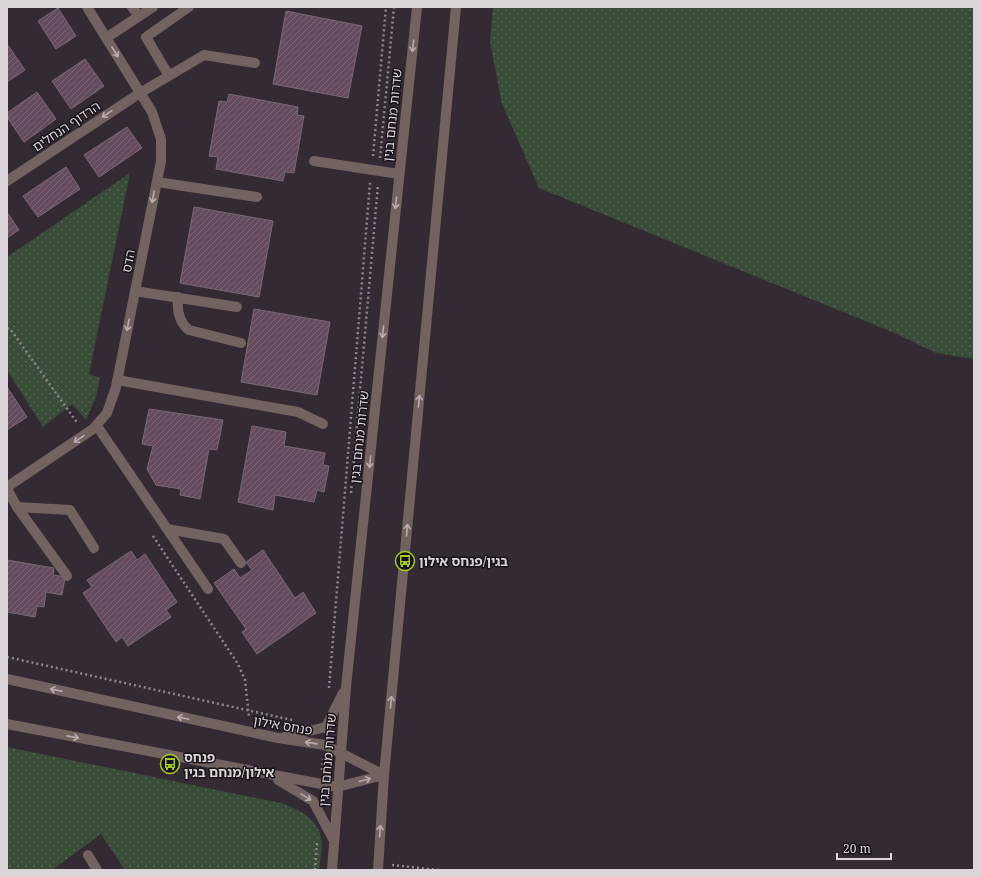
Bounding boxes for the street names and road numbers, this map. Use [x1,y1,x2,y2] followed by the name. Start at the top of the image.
[378,68,406,162] street label: שדרות מנחם בגין
[29,97,103,155] street label: הרדוף הנחלים
[117,248,139,274] street label: הדס
[345,390,373,484] street label: שדרות מנחם בגין
[252,711,314,739] street label: פנחס אילון
[314,713,340,807] street label: שדרות מנחם בגין

